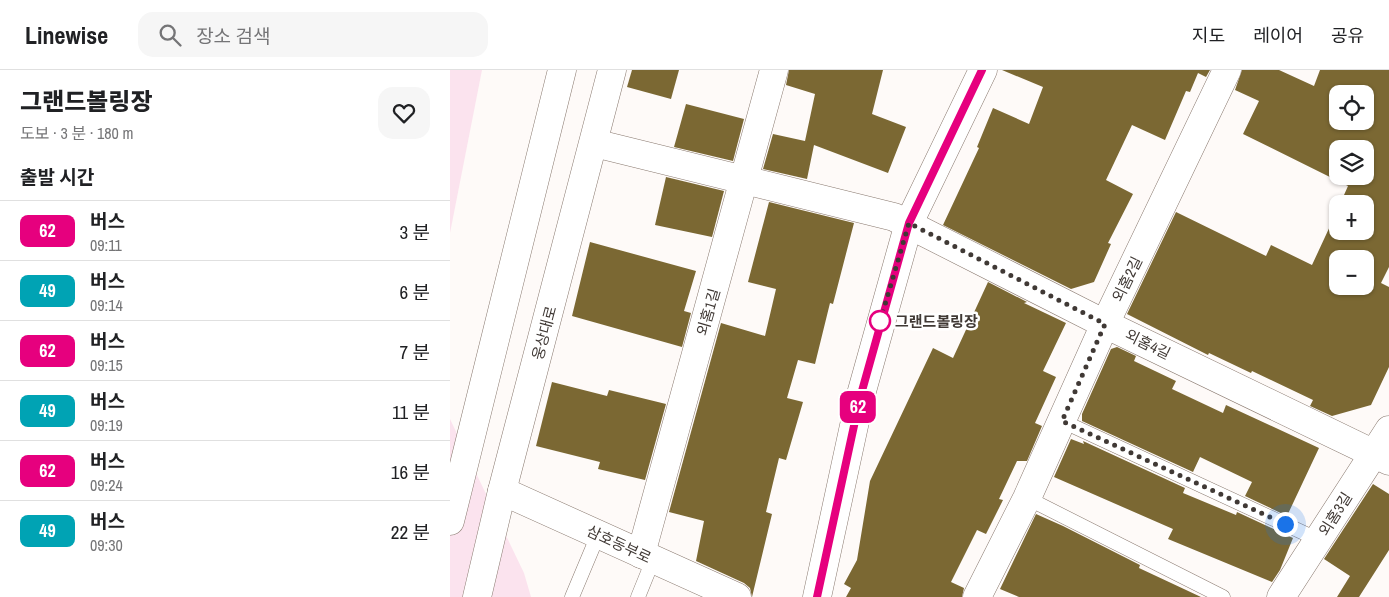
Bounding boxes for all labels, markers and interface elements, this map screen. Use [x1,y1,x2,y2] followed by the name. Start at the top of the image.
[138,12,488,57] search box
[25,19,108,51] text: Linewise
[156,21,184,49] icon: search
[196,23,270,49] text: 장소 검색
[1192,23,1225,48] text: 지도
[1253,23,1303,48] text: 레이어
[1331,23,1364,48] text: 공유
[20,85,152,117] text: 그랜드볼링장
[1329,85,1374,295] map controls
[1329,85,1374,130] button: locate
[378,87,430,139] button: heart
[20,122,133,144] text: 도보 · 3 분 · 180 m
[1329,140,1374,185] button: layers
[20,164,94,190] text: 출발 시간
[1329,195,1374,240] button: +
[90,208,125,234] text: 버스
[39,218,56,243] text: 62
[400,219,430,245] text: 3 분
[90,234,122,256] text: 09:11
[1329,250,1374,295] button: −
[1107,253,1147,305] street label: 외홈2길
[90,268,125,294] text: 버스
[39,278,56,303] text: 49
[400,279,430,305] text: 6 분
[691,286,725,338] street label: 외홈1길
[90,294,123,316] text: 09:14
[527,304,561,362] street label: 웅상대로
[869,310,891,332] marker: 그랜드볼링장
[895,311,978,332] place label: 그랜드볼링장
[1122,324,1174,364] street label: 외홈4길
[90,328,125,354] text: 버스
[39,338,56,363] text: 62
[400,339,430,365] text: 7 분
[90,354,123,376] text: 09:15
[90,388,125,414] text: 버스
[836,391,880,423] line badge: 62
[850,394,866,419] text: 62
[39,398,56,423] text: 49
[392,399,430,425] text: 11 분
[90,414,123,436] text: 09:19
[90,448,125,474] text: 버스
[39,458,56,483] text: 62
[391,459,430,485] text: 16 분
[90,474,123,496] text: 09:24
[1313,488,1357,540] street label: 외홈3길
[90,508,125,534] text: 버스
[1273,512,1298,537] your location
[39,518,56,543] text: 49
[391,519,430,545] text: 22 분
[583,520,655,568] street label: 삼호동부로
[90,534,123,556] text: 09:30

